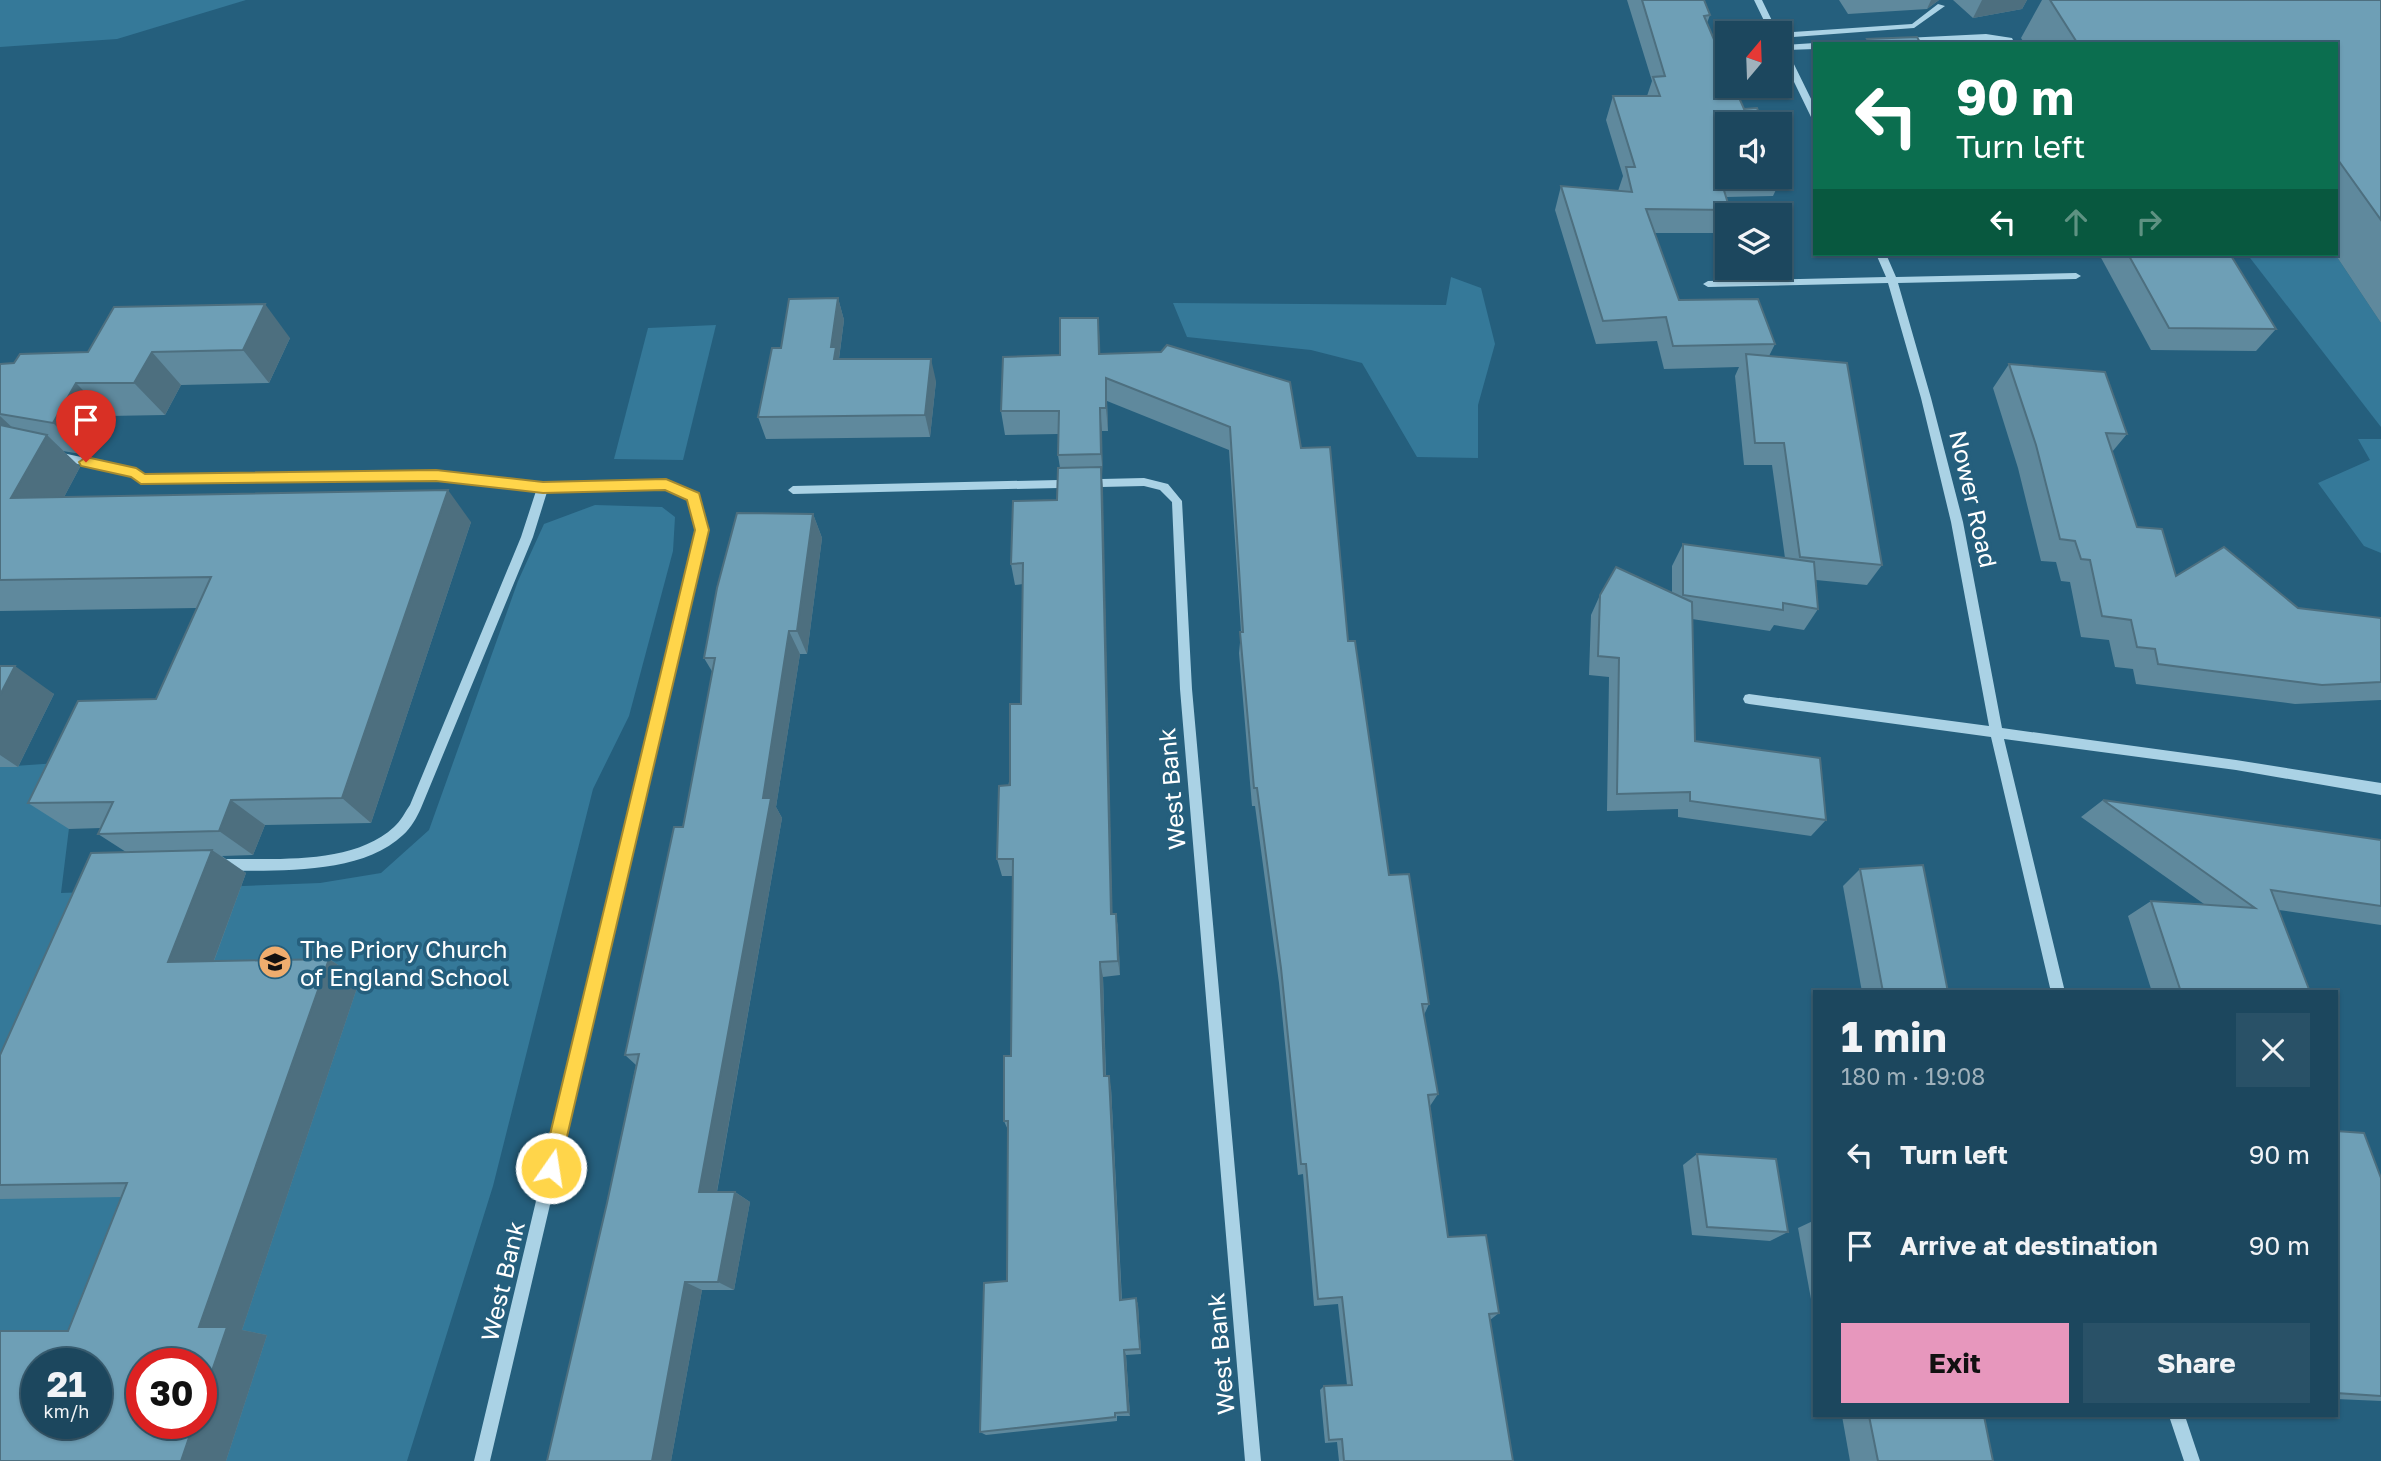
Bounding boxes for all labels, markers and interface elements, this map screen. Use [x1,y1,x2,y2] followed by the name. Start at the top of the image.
[1715,21,1792,98] north arrow
[1715,21,1792,280] map controls
[1956,67,2074,126] text: 90 m
[1841,70,1932,161] icon: left
[1715,112,1792,189] button: sound
[1956,127,2085,165] text: Turn left
[1715,203,1792,280] button: layers
[1984,203,2022,241] icon: left
[2057,203,2095,241] icon: ahead
[2130,203,2168,241] icon: right
[56,390,116,462] pin
[67,401,105,439] icon: arrive
[1944,428,2004,570] street label: Nower Road
[1151,727,1191,851] street label: West Bank
[300,934,510,991] place label: The Priory Church of England School
[256,943,294,981] school or university icon: The Priory Church of England School
[1841,1011,1947,1061] text: 1 min
[2236,1013,2310,1087] button: close
[1841,1062,1985,1090] text: 180 m · 19:08
[514,1131,588,1205] position arrow
[1841,1136,1879,1174] icon: left
[1900,1139,2008,1170] text: Turn left
[2249,1139,2310,1170] text: 90 m
[474,1218,530,1344] street label: West Bank
[1841,1227,1879,1265] icon: arrive
[1900,1230,2158,1261] text: Arrive at destination
[2249,1230,2310,1261] text: 90 m
[1200,1292,1240,1416] street label: West Bank
[1841,1323,2069,1403] button: Exit
[2083,1323,2310,1403] button: Share
[126,1348,217,1439] speed limit sign: 30
[47,1363,86,1405] text: 21
[44,1400,89,1422] text: km/h

